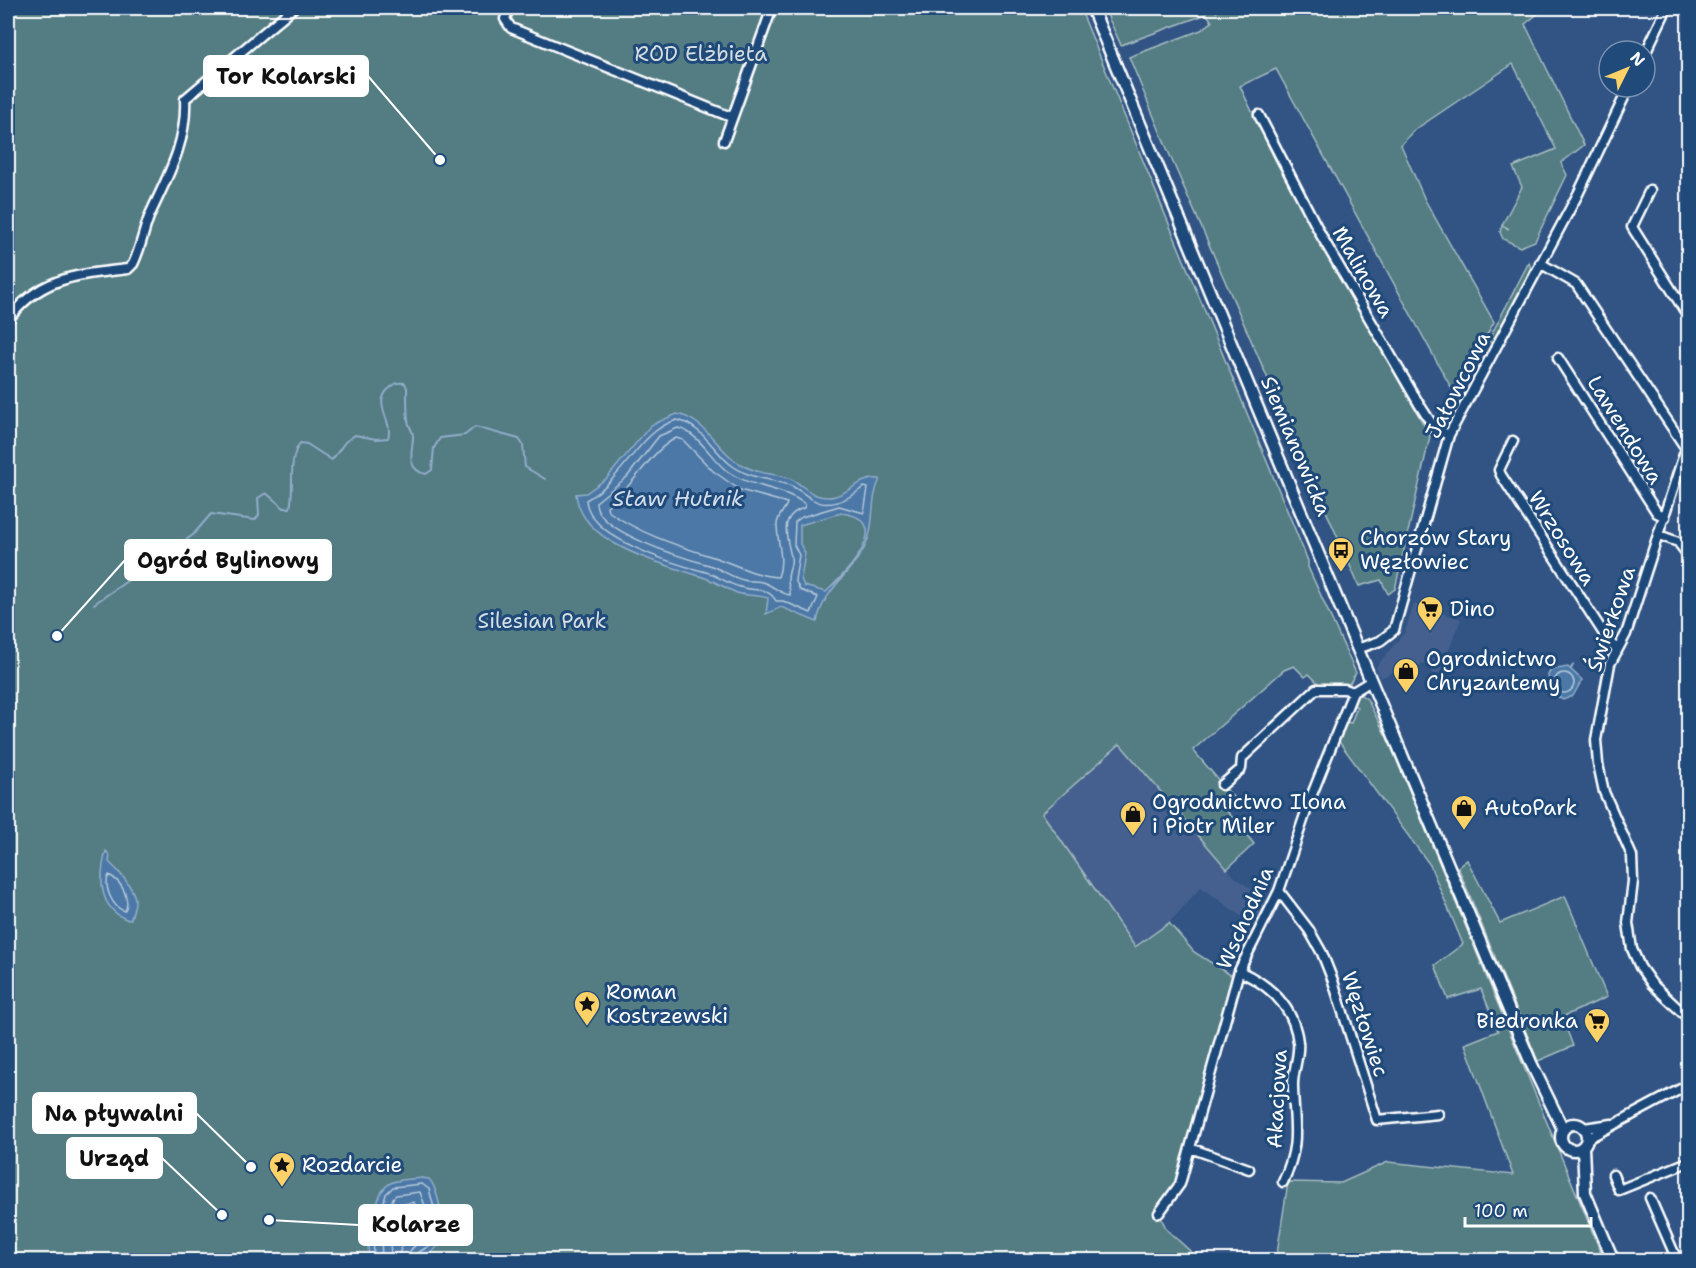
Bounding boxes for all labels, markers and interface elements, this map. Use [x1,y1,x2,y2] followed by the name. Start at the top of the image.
[1597,39,1657,99] north arrow
[635,40,767,68] park label: ROD Elżbieta
[1626,47,1650,71] text: N
[204,56,368,96] callout: Tor Kolarski
[216,62,356,91] text: Tor Kolarski
[1326,221,1400,323] street label: Malinowa
[1419,327,1497,443] street label: Jałowcowa
[1581,370,1669,490] street label: Lawendowa
[1254,372,1338,520] street label: Siemianowicka
[612,484,744,513] water label: Staw Hutnik
[1522,485,1602,591] street label: Wrzosowa
[1360,524,1511,576] place label: Chorzów Stary Węzłowiec
[1326,535,1356,573] bus stop icon: Chorzów Stary Węzłowiec
[125,540,331,580] callout: Ogród Bylinowy
[137,546,319,575] text: Ogród Bylinowy
[1579,562,1642,675] street label: Świerkowa
[1415,594,1445,632] supermarket icon: Dino
[1450,595,1495,623] place label: Dino
[478,607,606,635] park label: Silesian Park
[1426,645,1560,697] place label: Ogrodnictwo Chryzantemy
[1391,656,1421,694] shop icon: Ogrodnictwo Chryzantemy
[1152,788,1346,840] place label: Ogrodnictwo Ilona i Piotr Miler
[1449,793,1479,831] shop icon: AutoPark
[1484,794,1577,822] place label: AutoPark
[1118,799,1148,837] shop icon: Ogrodnictwo Ilona i Piotr Miler
[1210,862,1280,974] street label: Wschodnia
[1335,968,1395,1080] street label: Węzłowiec
[606,978,728,1030] place label: Roman Kostrzewski
[572,989,602,1027] place icon: Roman Kostrzewski
[1582,1006,1612,1044] supermarket icon: Biedronka
[1476,1007,1578,1035] place label: Biedronka
[1260,1049,1294,1149] street label: Akacjowa
[33,1093,196,1133] callout: Na pływalni
[45,1099,183,1128] text: Na pływalni
[67,1138,162,1178] callout: Urząd
[79,1144,149,1173] text: Urząd
[267,1150,297,1188] place icon: Rozdarcie
[302,1151,402,1179] place label: Rozdarcie
[1465,1190,1591,1228] scale bar
[1474,1199,1528,1223] text: 100 m
[359,1205,472,1245] callout: Kolarze
[371,1210,461,1239] text: Kolarze

